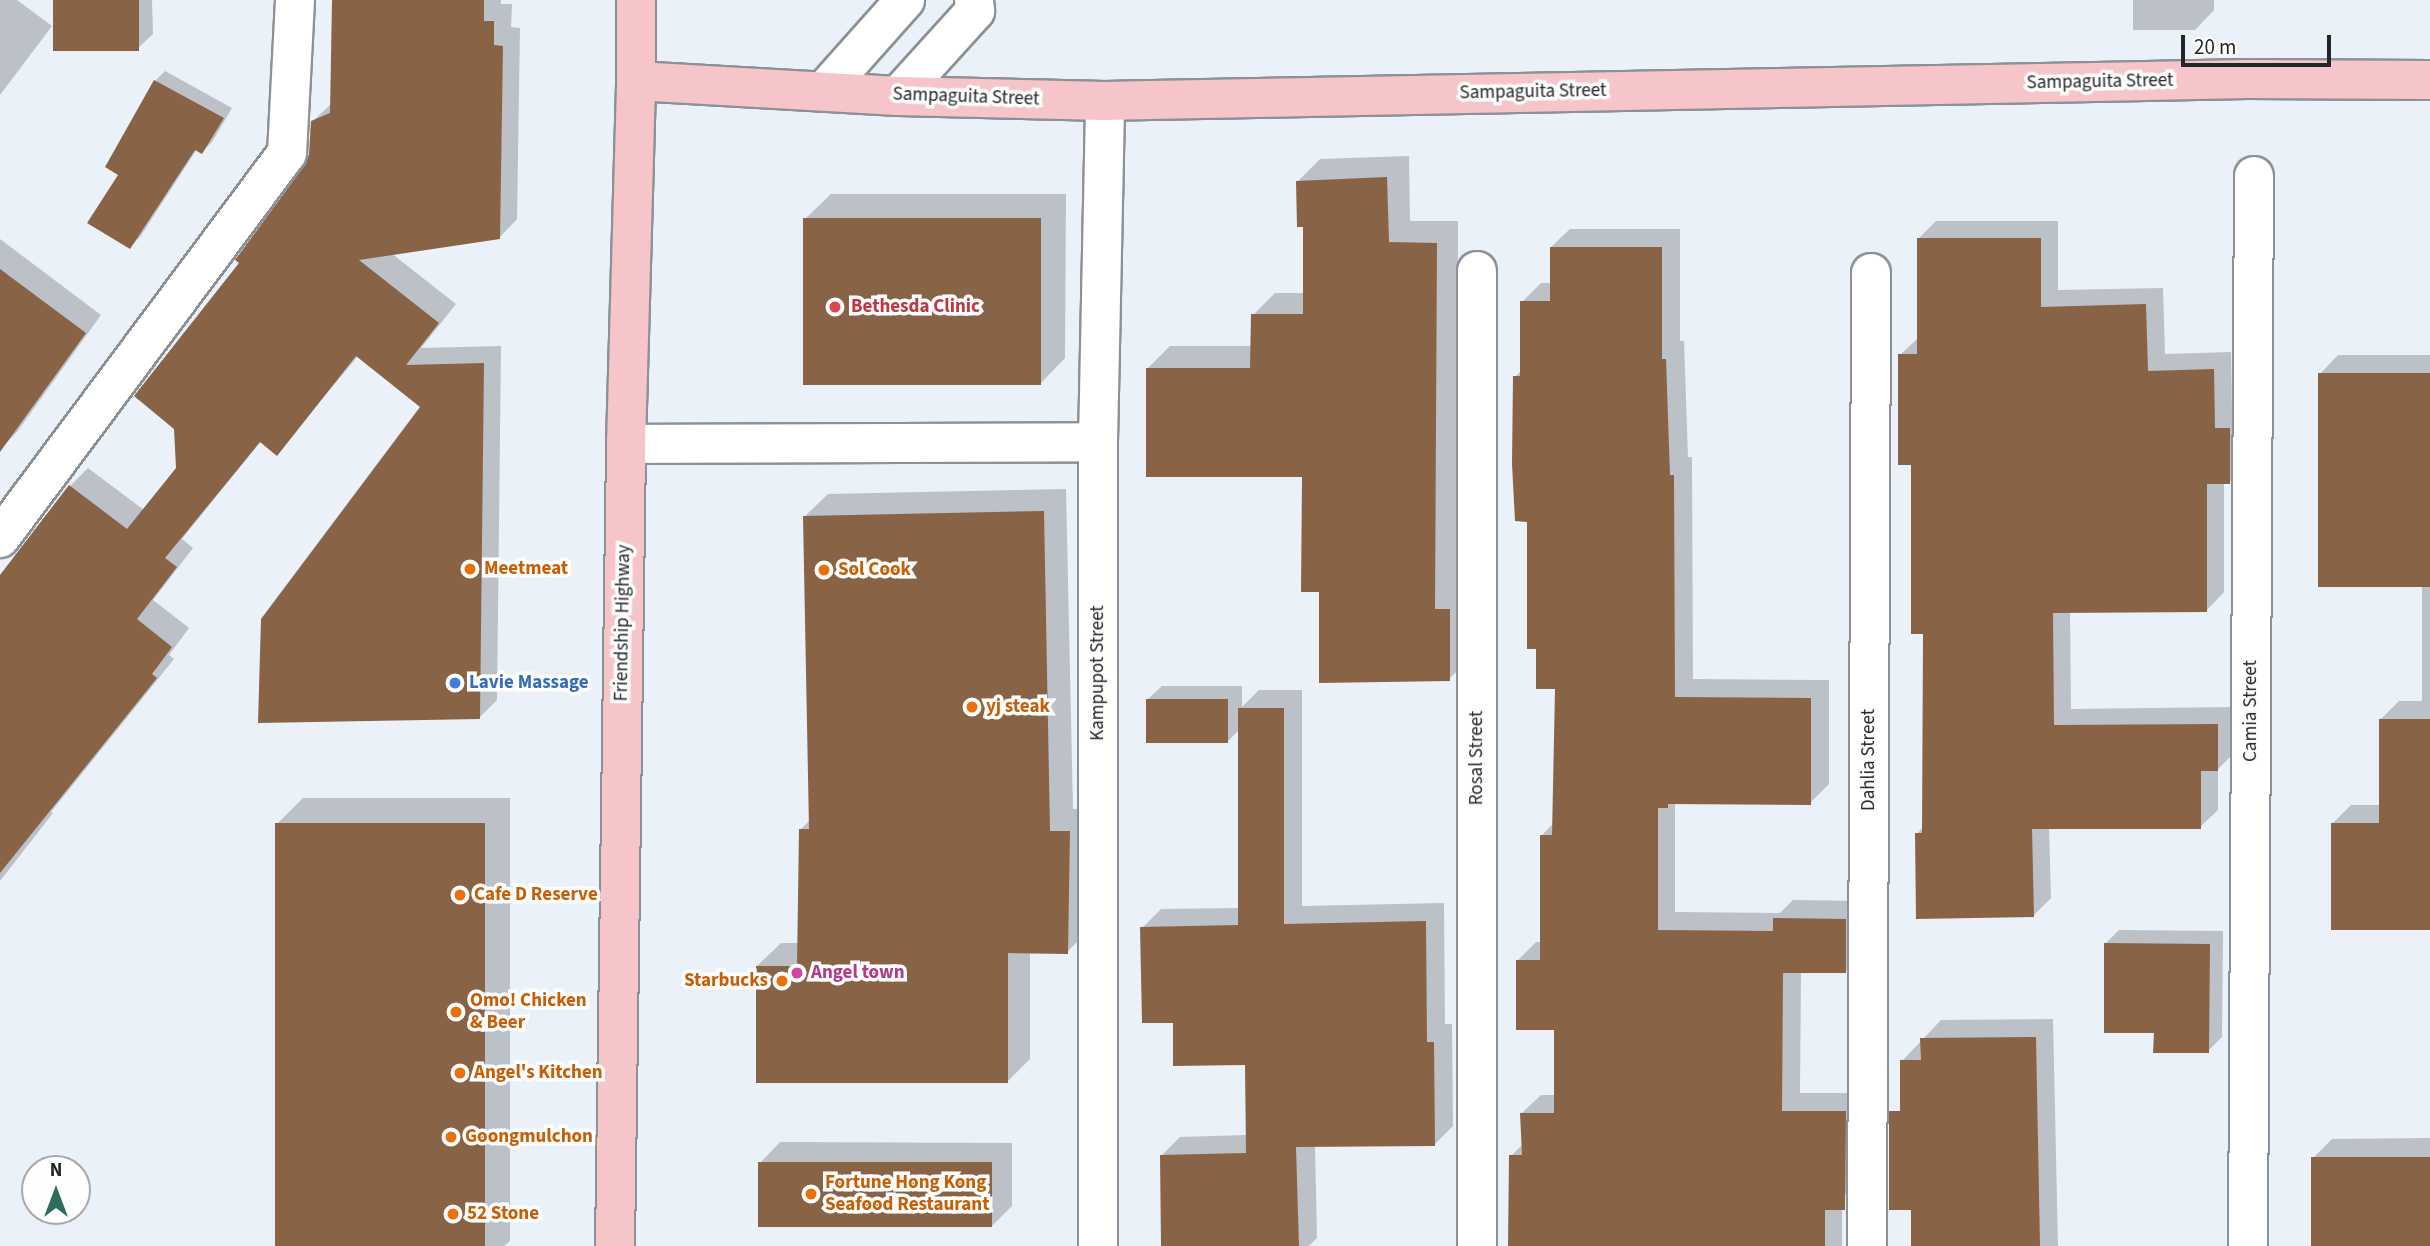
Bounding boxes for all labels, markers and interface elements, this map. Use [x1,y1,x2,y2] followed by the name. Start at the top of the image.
[2185,21,2336,65] scale bar
[2194,32,2236,62] text: 20 m
[2026,69,2174,95] street label: Sampaguita Street
[1459,79,1607,105] street label: Sampaguita Street
[892,83,1040,111] street label: Sampaguita Street
[851,296,980,318] place label: Bethesda Clinic
[825,297,845,317] marker: Bethesda Clinic
[610,544,636,702] street label: Friendship Highway
[484,558,568,580] place label: Meetmeat
[838,559,911,581] place label: Sol Cook
[462,561,478,577] marker: Meetmeat
[816,562,832,578] marker: Sol Cook
[1087,605,1109,741] street label: Kampupot Street
[2240,660,2262,762] street label: Camia Street
[469,672,589,694] place label: Lavie Massage
[447,675,463,691] marker: Lavie Massage
[986,696,1050,718] place label: yj steak
[964,699,980,715] marker: yj steak
[1858,709,1880,811] street label: Dahlia Street
[1466,711,1488,805] street label: Rosal Street
[474,884,598,906] place label: Cafe D Reserve
[452,887,468,903] marker: Cafe D Reserve
[811,962,905,984] place label: Angel town
[789,965,805,981] marker: Angel town
[684,970,768,992] place label: Starbucks
[774,973,790,989] marker: Starbucks
[470,990,587,1034] place label: Omo! Chicken & Beer
[448,1004,464,1020] marker: Omo! Chicken & Beer
[474,1062,603,1084] place label: Angel's Kitchen
[452,1065,468,1081] marker: Angel's Kitchen
[465,1126,593,1148] place label: Goongmulchon
[443,1129,459,1145] marker: Goongmulchon
[21,1155,91,1225] north arrow
[50,1157,62,1184] text: N
[825,1172,989,1216] place label: Fortune Hong Kong Seafood Restaurant
[803,1186,819,1202] marker: Fortune Hong Kong Seafood Restaurant
[467,1203,539,1225] place label: 52 Stone
[445,1206,461,1222] marker: 52 Stone

